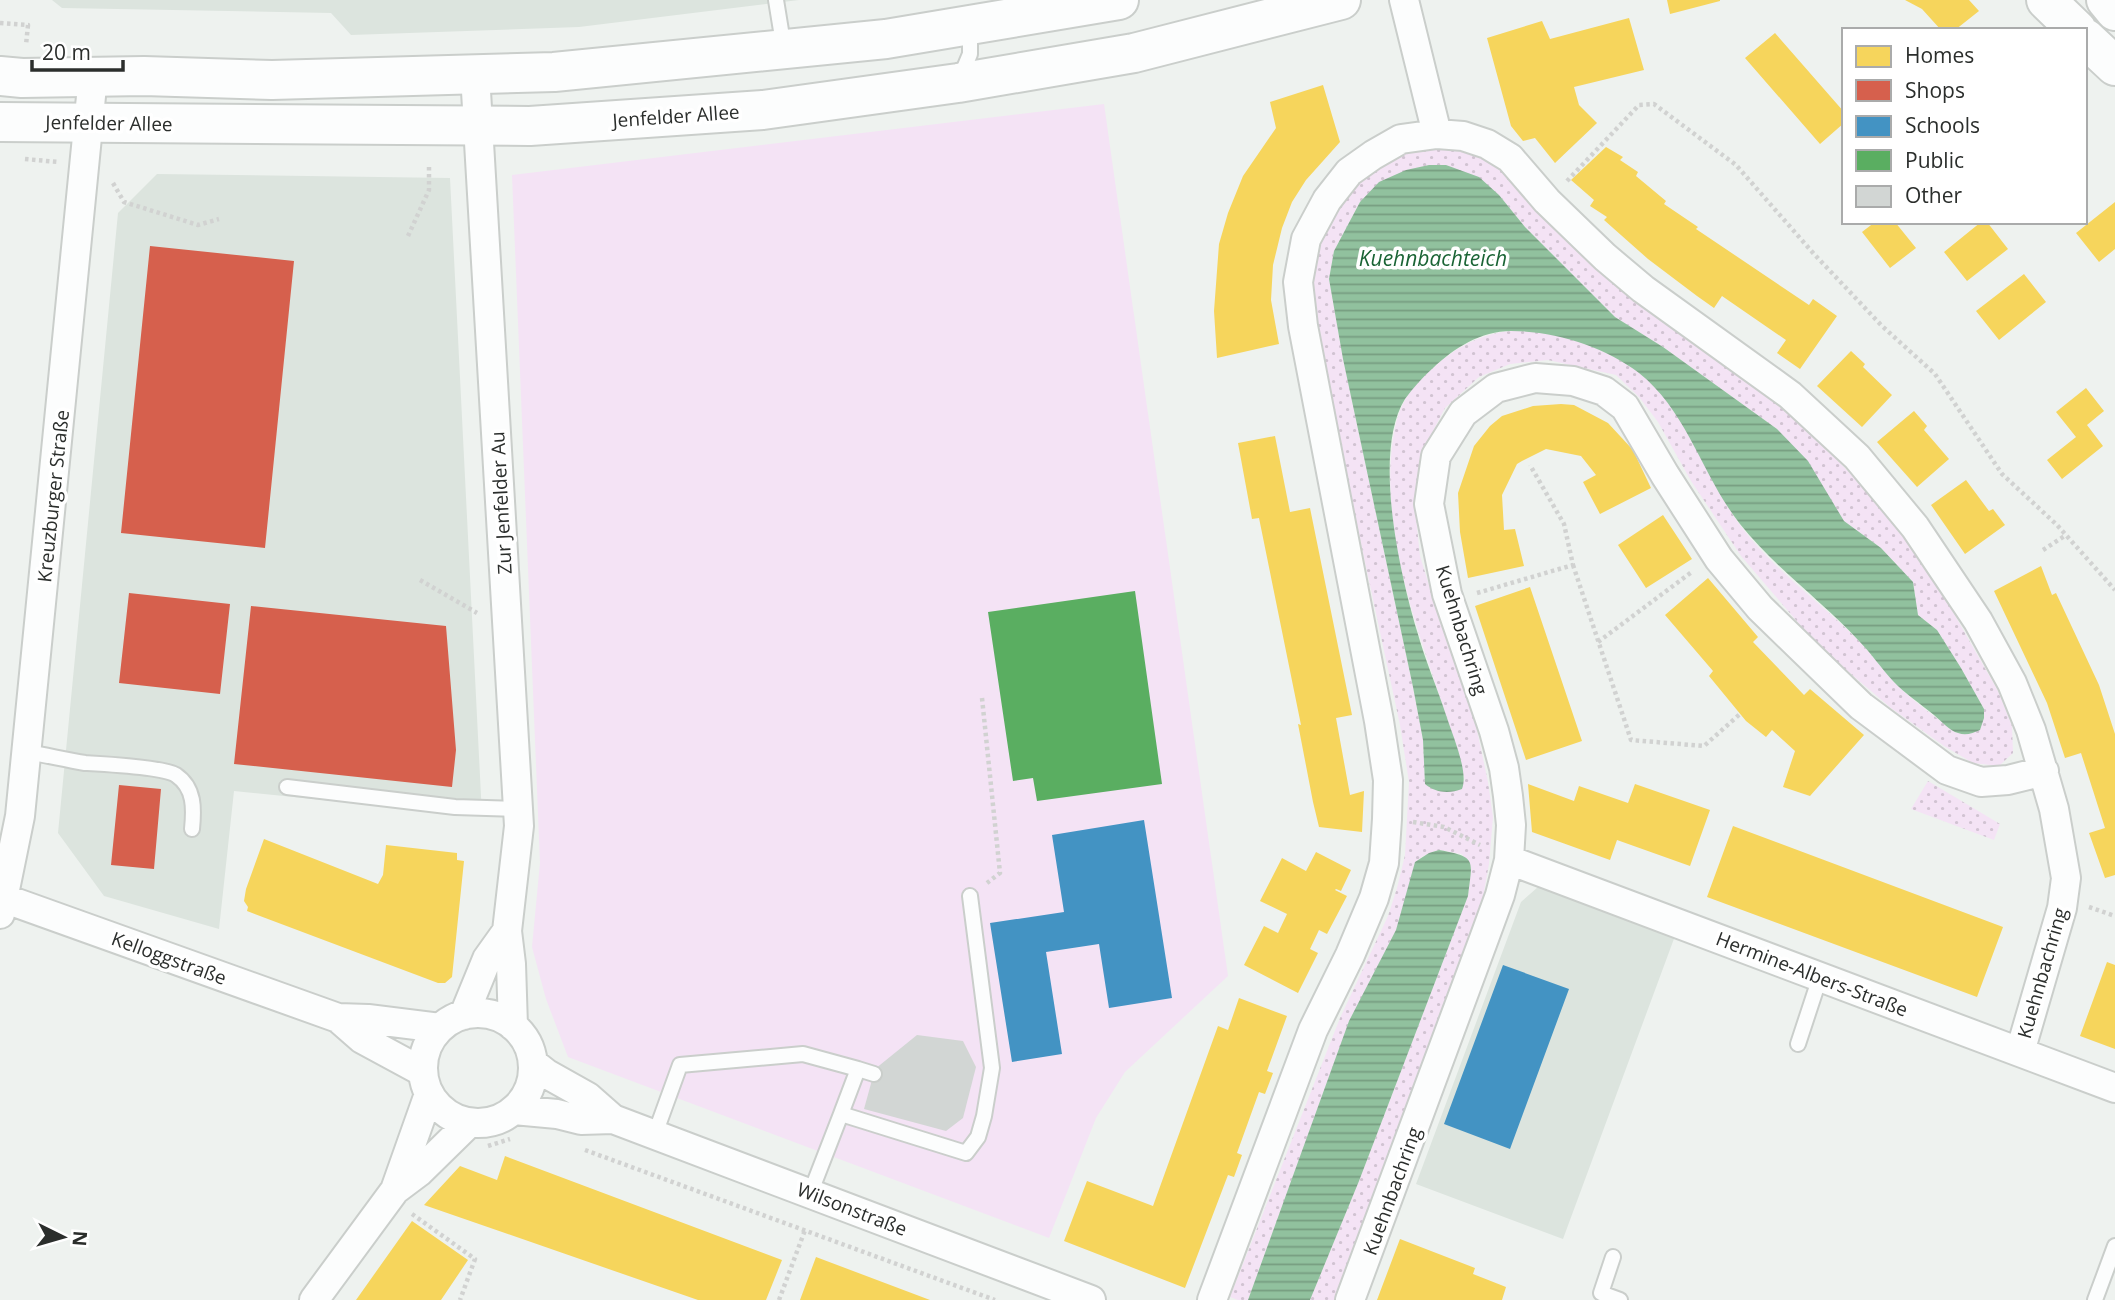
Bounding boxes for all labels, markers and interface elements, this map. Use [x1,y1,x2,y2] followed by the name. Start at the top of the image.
[32,28,122,72] scale bar
[1842,28,2087,224] legend
[42,38,91,66] text: 20 m
[1905,41,1974,69] text: Homes
[1905,76,1965,104] text: Shops
[610,99,740,134] street label: Jenfelder Allee
[43,109,173,137] street label: Jenfelder Allee
[1905,111,1980,139] text: Schools
[1905,146,1964,174] text: Public
[1905,181,1962,209] text: Other
[1359,244,1507,272] water label: Kuehnbachteich
[31,408,75,584] street label: Kreuzburger Straße
[484,431,518,575] street label: Zur Jenfelder Au
[1430,562,1494,698] street label: Kuehnbachring
[2011,905,2073,1041] street label: Kuehnbachring
[108,925,230,991] street label: Kelloggstraße
[1712,925,1912,1023] street label: Hermine-Albers-Straße
[1357,1123,1427,1259] street label: Kuehnbachring
[793,1176,911,1242] street label: Wilsonstraße
[28,1202,98,1272] north arrow
[66,1230,94,1247] text: N

